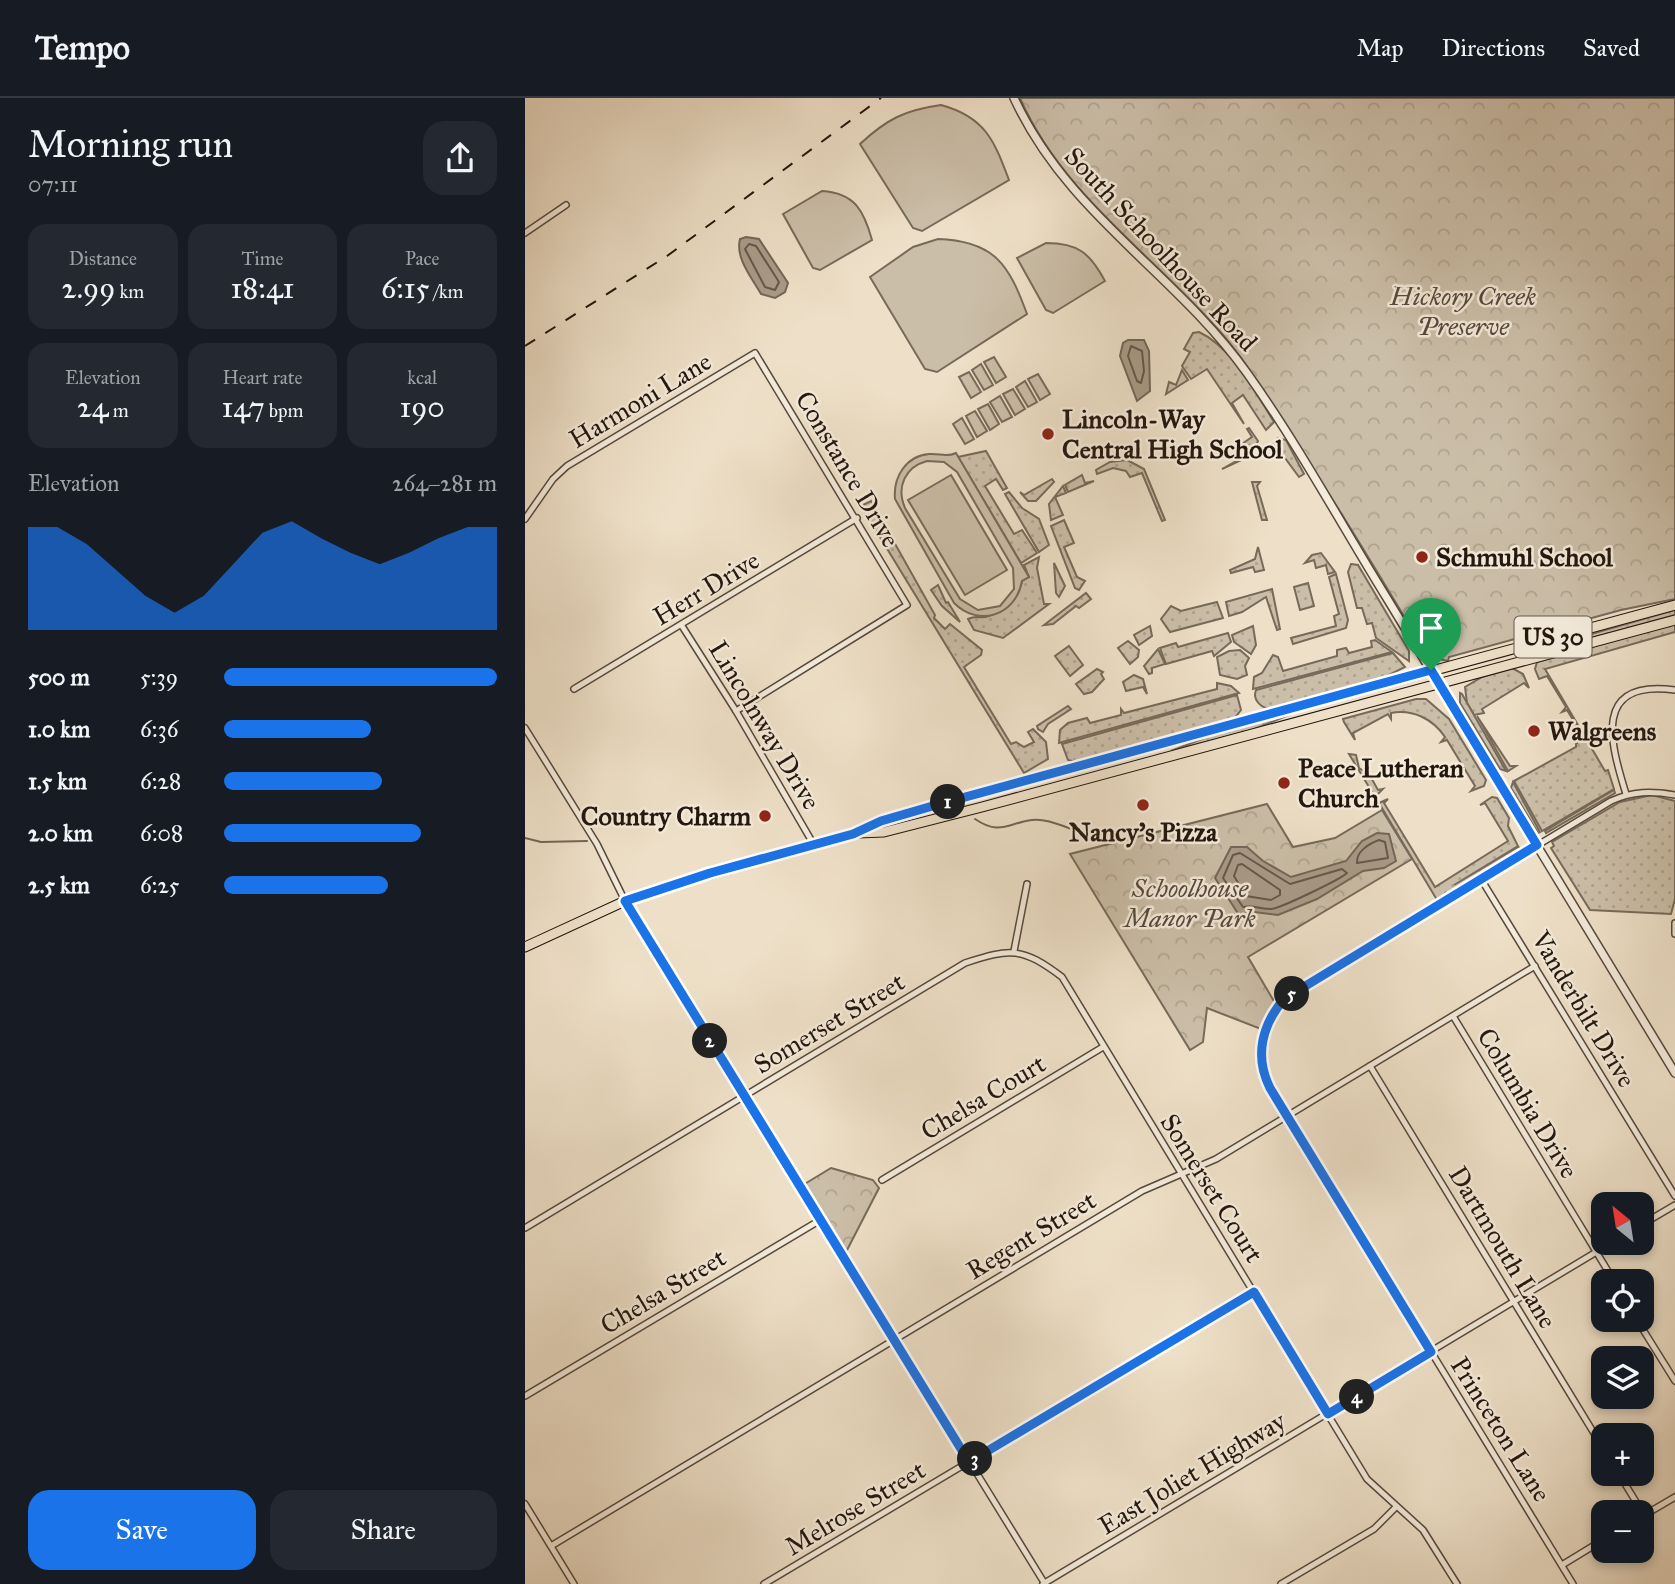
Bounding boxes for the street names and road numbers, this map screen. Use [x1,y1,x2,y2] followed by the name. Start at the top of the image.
[1058,140,1264,358] street label: South Schoolhouse Road
[563,345,717,455] street label: Harmoni Lane
[789,385,907,553] street label: Constance Drive
[647,544,765,632] street label: Herr Drive
[1515,616,1591,658] road number: US 30
[702,635,828,815] street label: Lincolnway Drive
[1524,924,1643,1093] street label: Vanderbilt Drive
[748,965,910,1081] street label: Somerset Street
[1471,1022,1586,1184] street label: Columbia Drive
[915,1047,1051,1147] street label: Chelsa Court
[1154,1108,1270,1268] street label: Somerset Court
[1442,1160,1564,1334] street label: Dartmouth Lane
[960,1184,1102,1286] street label: Regent Street
[594,1241,732,1341] street label: Chelsa Street
[1444,1351,1558,1507] street label: Princeton Lane
[1093,1404,1292,1541] street label: East Joliet Highway
[779,1454,931,1562] street label: Melrose Street

